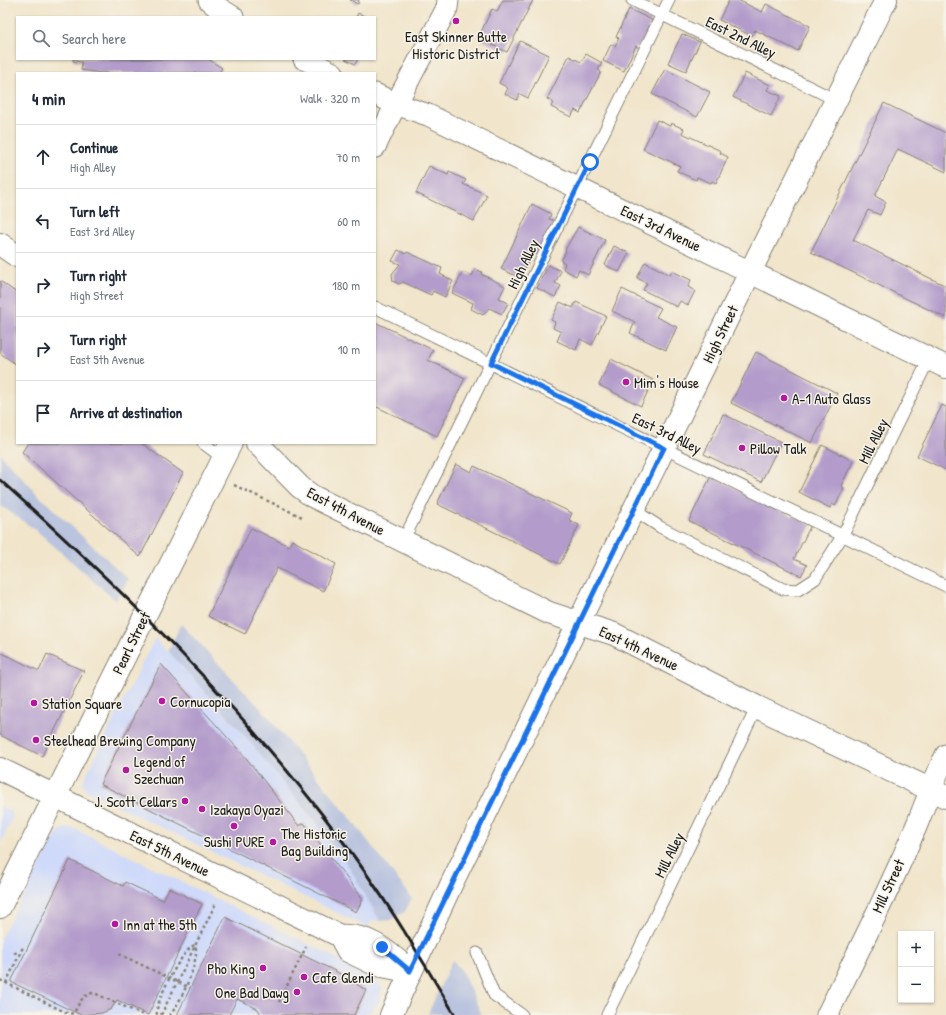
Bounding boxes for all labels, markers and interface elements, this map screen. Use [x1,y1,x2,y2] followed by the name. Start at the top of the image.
[702,11,780,63] street label: East 2nd Alley
[16,16,376,60] search box
[451,16,461,26] marker: East Skinner Butte Historic District
[405,26,507,64] place label: East Skinner Butte Historic District
[30,27,52,49] icon: search
[62,28,126,49] text: Search here
[32,87,65,110] text: 4 min
[300,89,360,107] text: Walk · 320 m
[70,137,118,158] text: Continue
[32,146,54,168] icon: ahead
[336,148,360,166] text: 70 m
[581,153,599,171] route start
[70,158,116,176] text: High Alley
[617,200,705,256] street label: East 3rd Avenue
[70,201,120,222] text: Turn left
[32,210,54,232] icon: left
[337,212,360,230] text: 60 m
[70,222,135,240] text: East 3rd Alley
[502,236,544,292] street label: High Alley
[70,265,126,286] text: Turn right
[32,274,54,296] icon: right
[332,276,360,294] text: 180 m
[70,286,124,304] text: High Street
[697,301,743,366] street label: High Street
[70,329,126,350] text: Turn right
[32,338,54,360] icon: right
[338,340,360,358] text: 10 m
[70,350,145,368] text: East 5th Avenue
[634,372,699,393] place label: Mim's House
[621,377,631,387] marker: Mim's House
[792,388,871,409] place label: A-1 Auto Glass
[779,393,789,403] marker: A-1 Auto Glass
[32,402,54,424] icon: arrive
[70,402,182,423] text: Arrive at destination
[629,407,705,459] street label: East 3rd Alley
[853,415,893,467] street label: Mill Alley
[750,438,807,459] place label: Pillow Talk
[737,443,747,453] marker: Pillow Talk
[303,482,389,540] street label: East 4th Avenue
[107,607,156,678] street label: Pearl Street
[596,620,682,676] street label: East 4th Avenue
[170,691,230,712] place label: Cornucopia
[42,693,122,714] place label: Station Square
[157,696,167,706] marker: Cornucopia
[29,698,39,708] marker: Station Square
[44,730,196,751] place label: Steelhead Brewing Company
[31,735,41,745] marker: Steelhead Brewing Company
[134,751,186,789] place label: Legend of Szechuan
[121,765,131,775] marker: Legend of Szechuan
[94,791,177,812] place label: J. Scott Cellars
[180,796,190,806] marker: J. Scott Cellars
[210,799,284,820] place label: Izakaya Oyazi
[197,804,207,814] marker: Izakaya Oyazi
[229,821,239,831] marker: Sushi PURE
[281,823,349,861] place label: The Historic Bag Building
[127,825,213,881] street label: East 5th Avenue
[649,829,689,881] street label: Mill Alley
[204,831,265,852] place label: Sushi PURE
[268,837,278,847] marker: The Historic Bag Building
[866,855,910,916] street label: Mill Street
[123,914,197,935] place label: Inn at the 5th
[110,919,120,929] marker: Inn at the 5th
[898,931,934,1003] map controls
[898,931,934,967] button: +
[373,938,391,956] route end
[207,958,255,979] place label: Pho King
[258,963,268,973] marker: Pho King
[312,967,374,988] place label: Cafe Glendi
[898,967,934,1003] button: −
[299,972,309,982] marker: Cafe Glendi
[215,982,289,1003] place label: One Bad Dawg
[292,987,302,997] marker: One Bad Dawg

